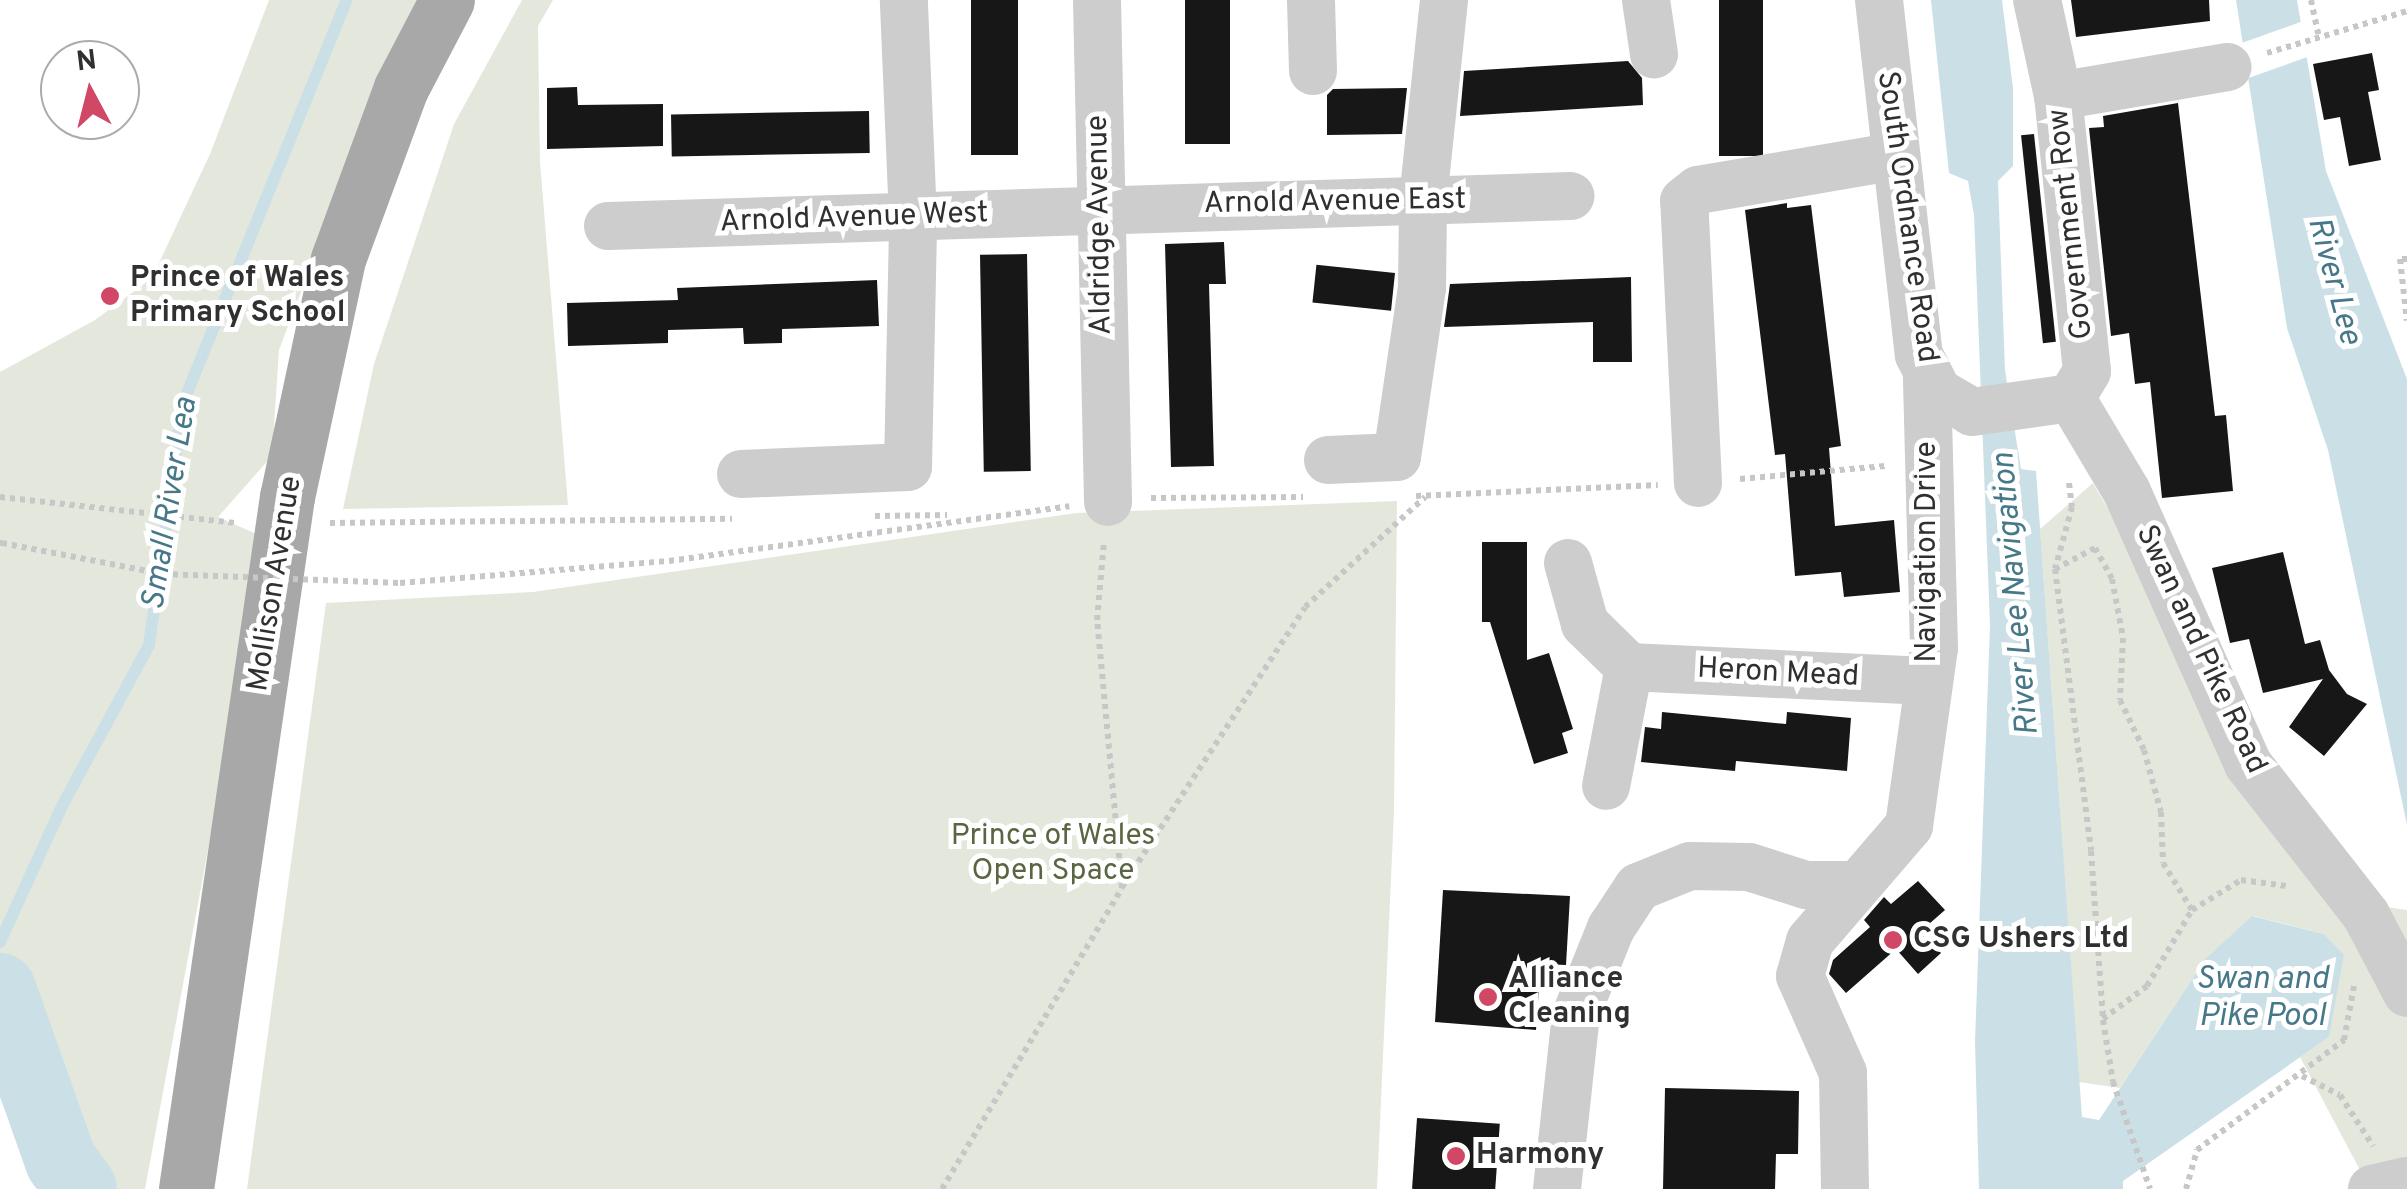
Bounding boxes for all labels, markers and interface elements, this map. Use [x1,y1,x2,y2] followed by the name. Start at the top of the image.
[40,40,140,140] north arrow
[74,43,99,81] text: N
[1868,69,1944,365] street label: South Ordnance Road
[2042,107,2102,341] street label: Government Row
[1081,114,1121,336] street label: Aldridge Avenue
[1203,183,1467,223] street label: Arnold Avenue East
[718,196,990,242] street label: Arnold Avenue West
[2298,213,2368,349] water label: River Lee
[130,261,345,332] place label: Prince of Wales Primary School
[99,285,121,307] marker: Prince of Wales Primary School
[135,395,207,613] water label: Small River Lea
[1910,441,1946,663] street label: Navigation Drive
[1985,451,2049,737] water label: River Lee Navigation
[241,473,311,695] street label: Mollison Avenue
[2127,520,2273,780] street label: Swan and Pike Road
[1696,652,1860,696] street label: Heron Mead
[950,819,1156,890] park label: Prince of Wales Open Space
[1913,922,2129,958] place label: CSG Ushers Ltd
[1882,929,1904,951] marker: CSG Ushers Ltd
[1508,962,1631,1032] place label: Alliance Cleaning
[2196,962,2328,1037] water label: Swan and Pike Pool
[1477,986,1499,1008] marker: Alliance Cleaning
[1476,1138,1604,1174] place label: Harmony
[1445,1145,1467,1167] marker: Harmony

